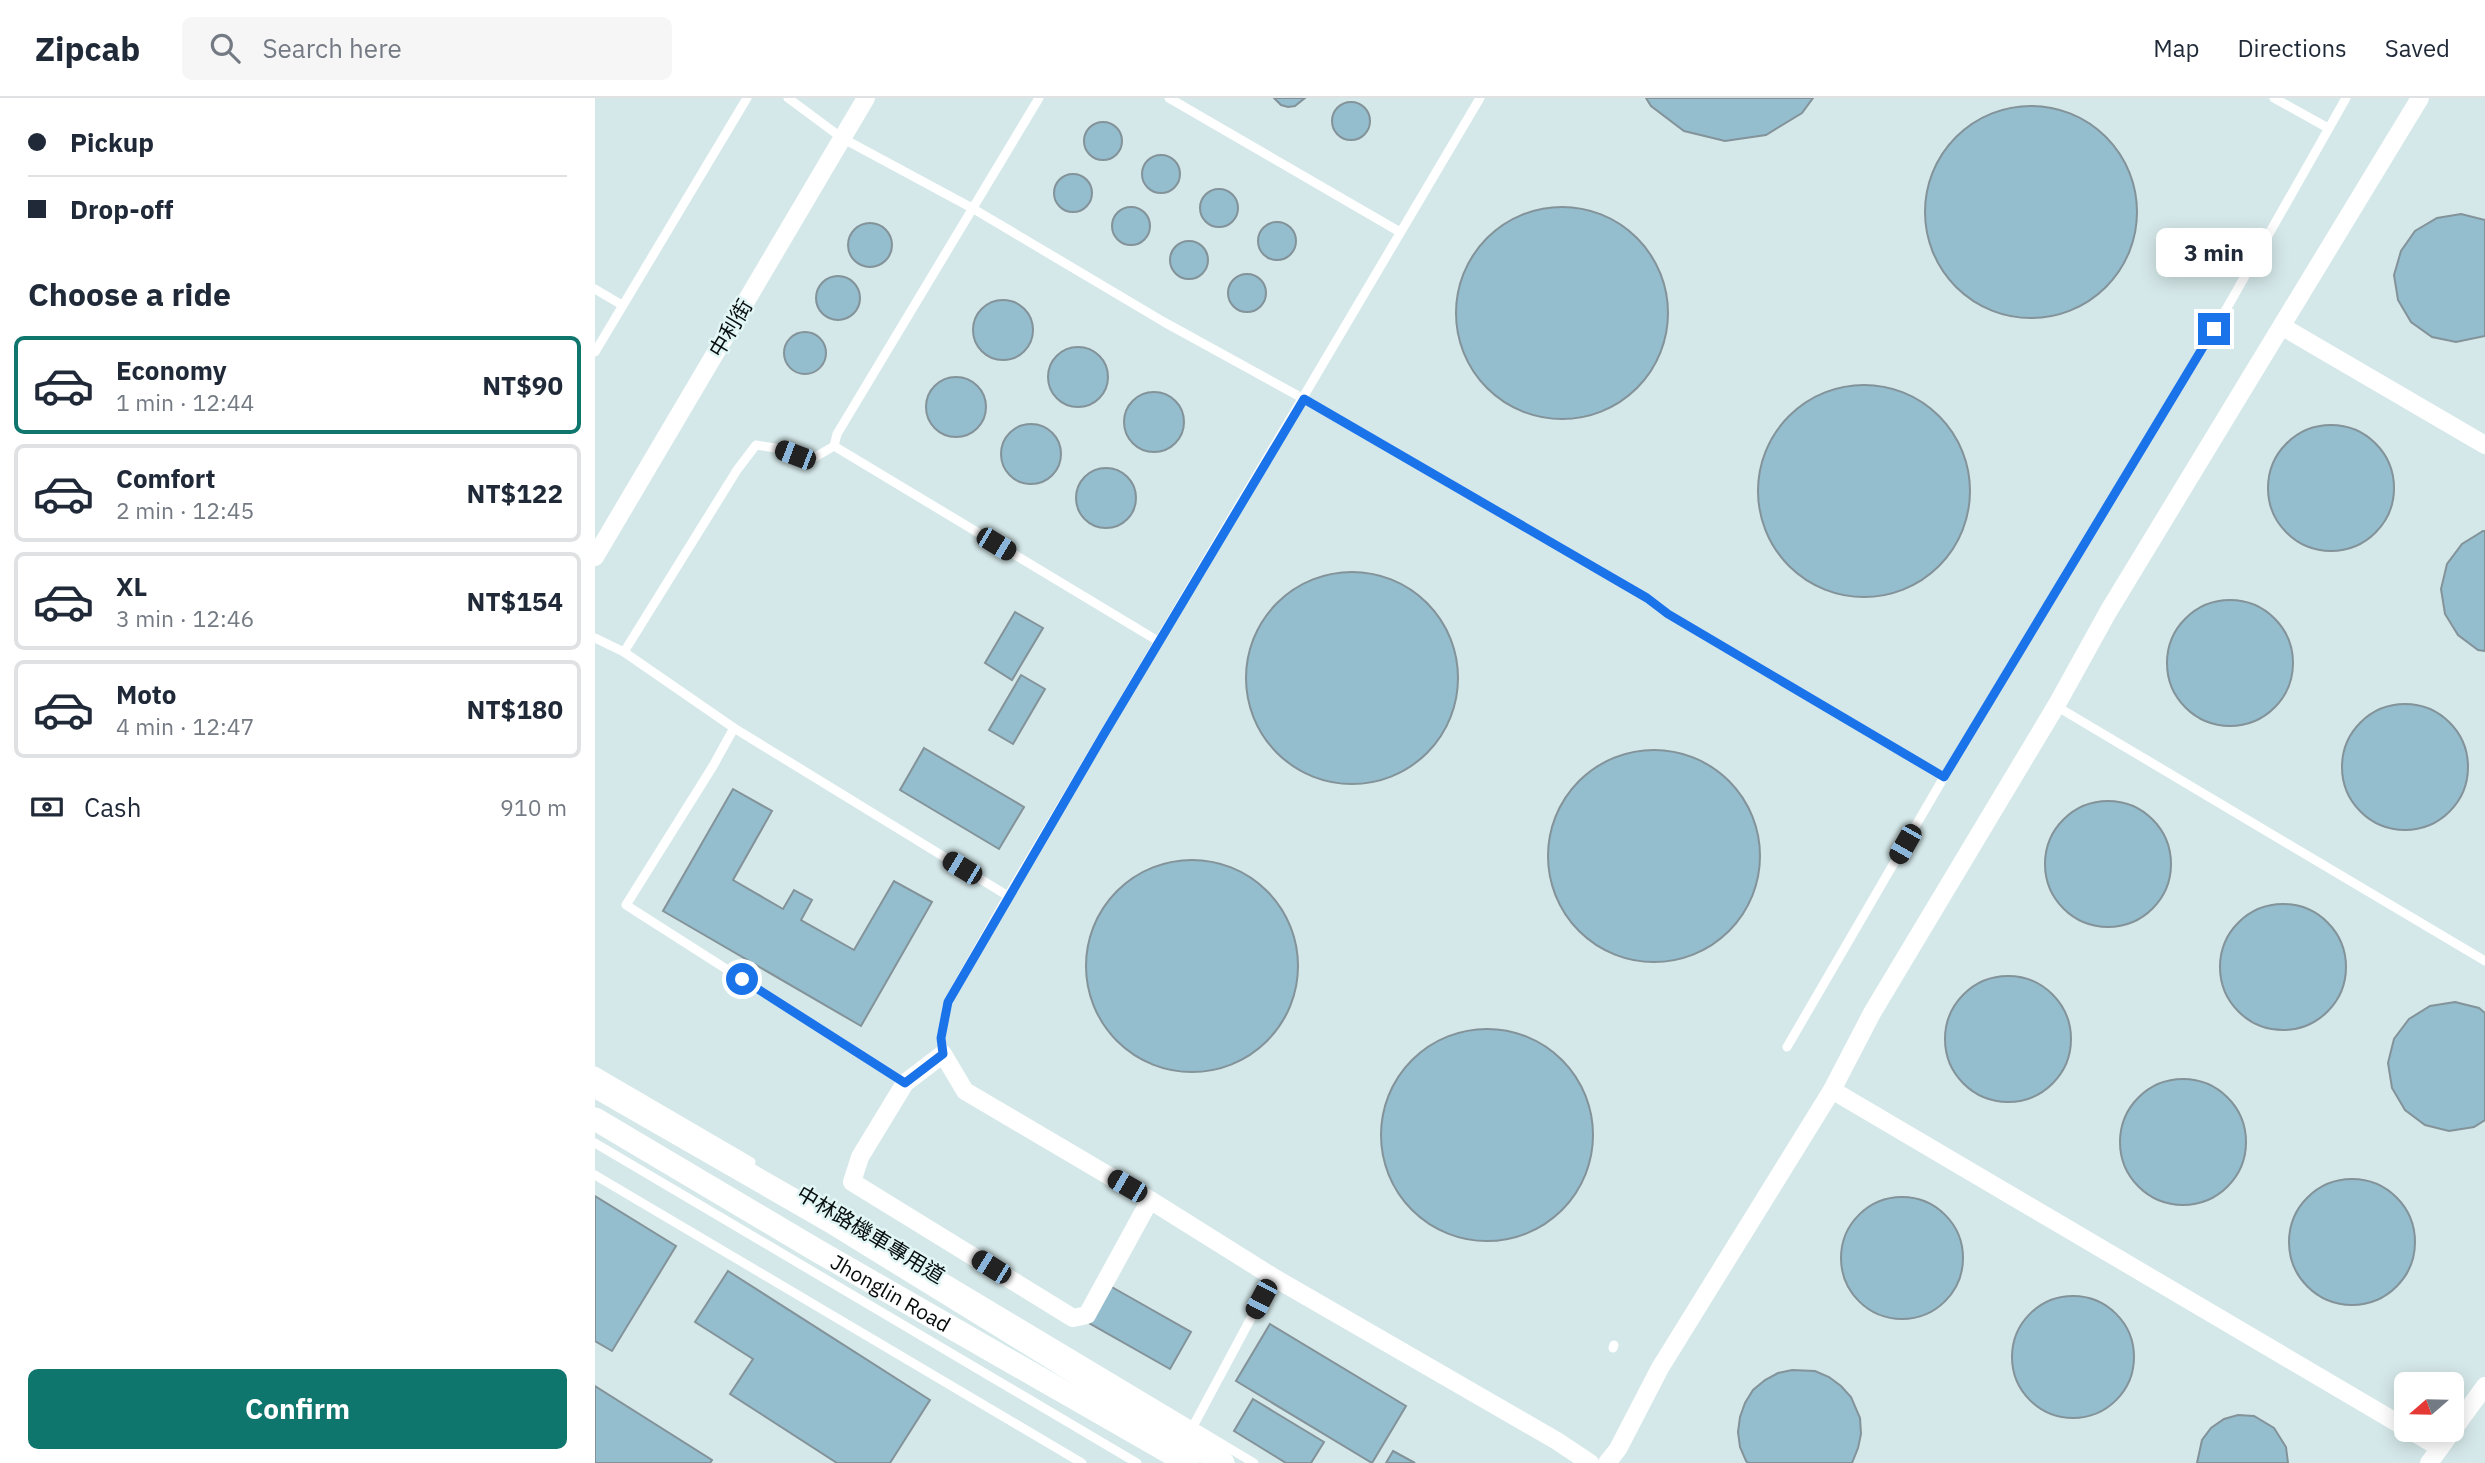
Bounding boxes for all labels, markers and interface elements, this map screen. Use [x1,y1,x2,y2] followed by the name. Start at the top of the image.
[182,17,672,80] search box
[35,27,140,70] text: Zipcab
[206,29,244,67] icon: search
[262,31,402,65] text: Search here
[2153,32,2199,64] text: Map
[2237,32,2347,64] text: Directions
[2385,32,2450,64] text: Saved
[70,125,154,159] text: Pickup
[70,192,173,226] text: Drop-off
[2156,228,2272,276] callout: 3 min
[2184,237,2244,267] text: 3 min
[28,273,231,315] text: Choose a ride
[702,294,758,362] street label: 中利街
[2198,313,2230,345] route end
[116,353,227,387] text: Economy
[32,354,95,417] icon: car
[482,368,563,402] text: NT$90
[116,387,254,417] text: 1 min · 12:44
[772,438,819,472] car
[116,461,215,495] text: Comfort
[32,462,95,525] icon: car
[467,476,563,510] text: NT$122
[116,495,254,525] text: 2 min · 12:45
[973,524,1020,564] car
[116,569,147,603] text: XL
[32,570,95,633] icon: car
[467,584,563,618] text: NT$154
[116,603,254,633] text: 3 min · 12:46
[116,677,176,711] text: Moto
[32,678,95,741] icon: car
[467,692,563,726] text: NT$180
[116,711,254,741] text: 4 min · 12:47
[28,788,66,826] icon: cash
[84,790,141,824] text: Cash
[500,792,567,822] text: 910 m
[1886,821,1925,867] car
[939,848,986,888] car
[726,963,758,995] route start
[1104,1166,1151,1206] car
[792,1179,950,1289] street label: 中林路機車專用道
[826,1247,956,1338] street label: Jhonglin Road
[968,1247,1015,1287] car
[1242,1276,1281,1322] car
[28,1369,567,1449] button: Confirm
[2394,1372,2464,1442] north arrow
[2394,1372,2464,1442] map controls

